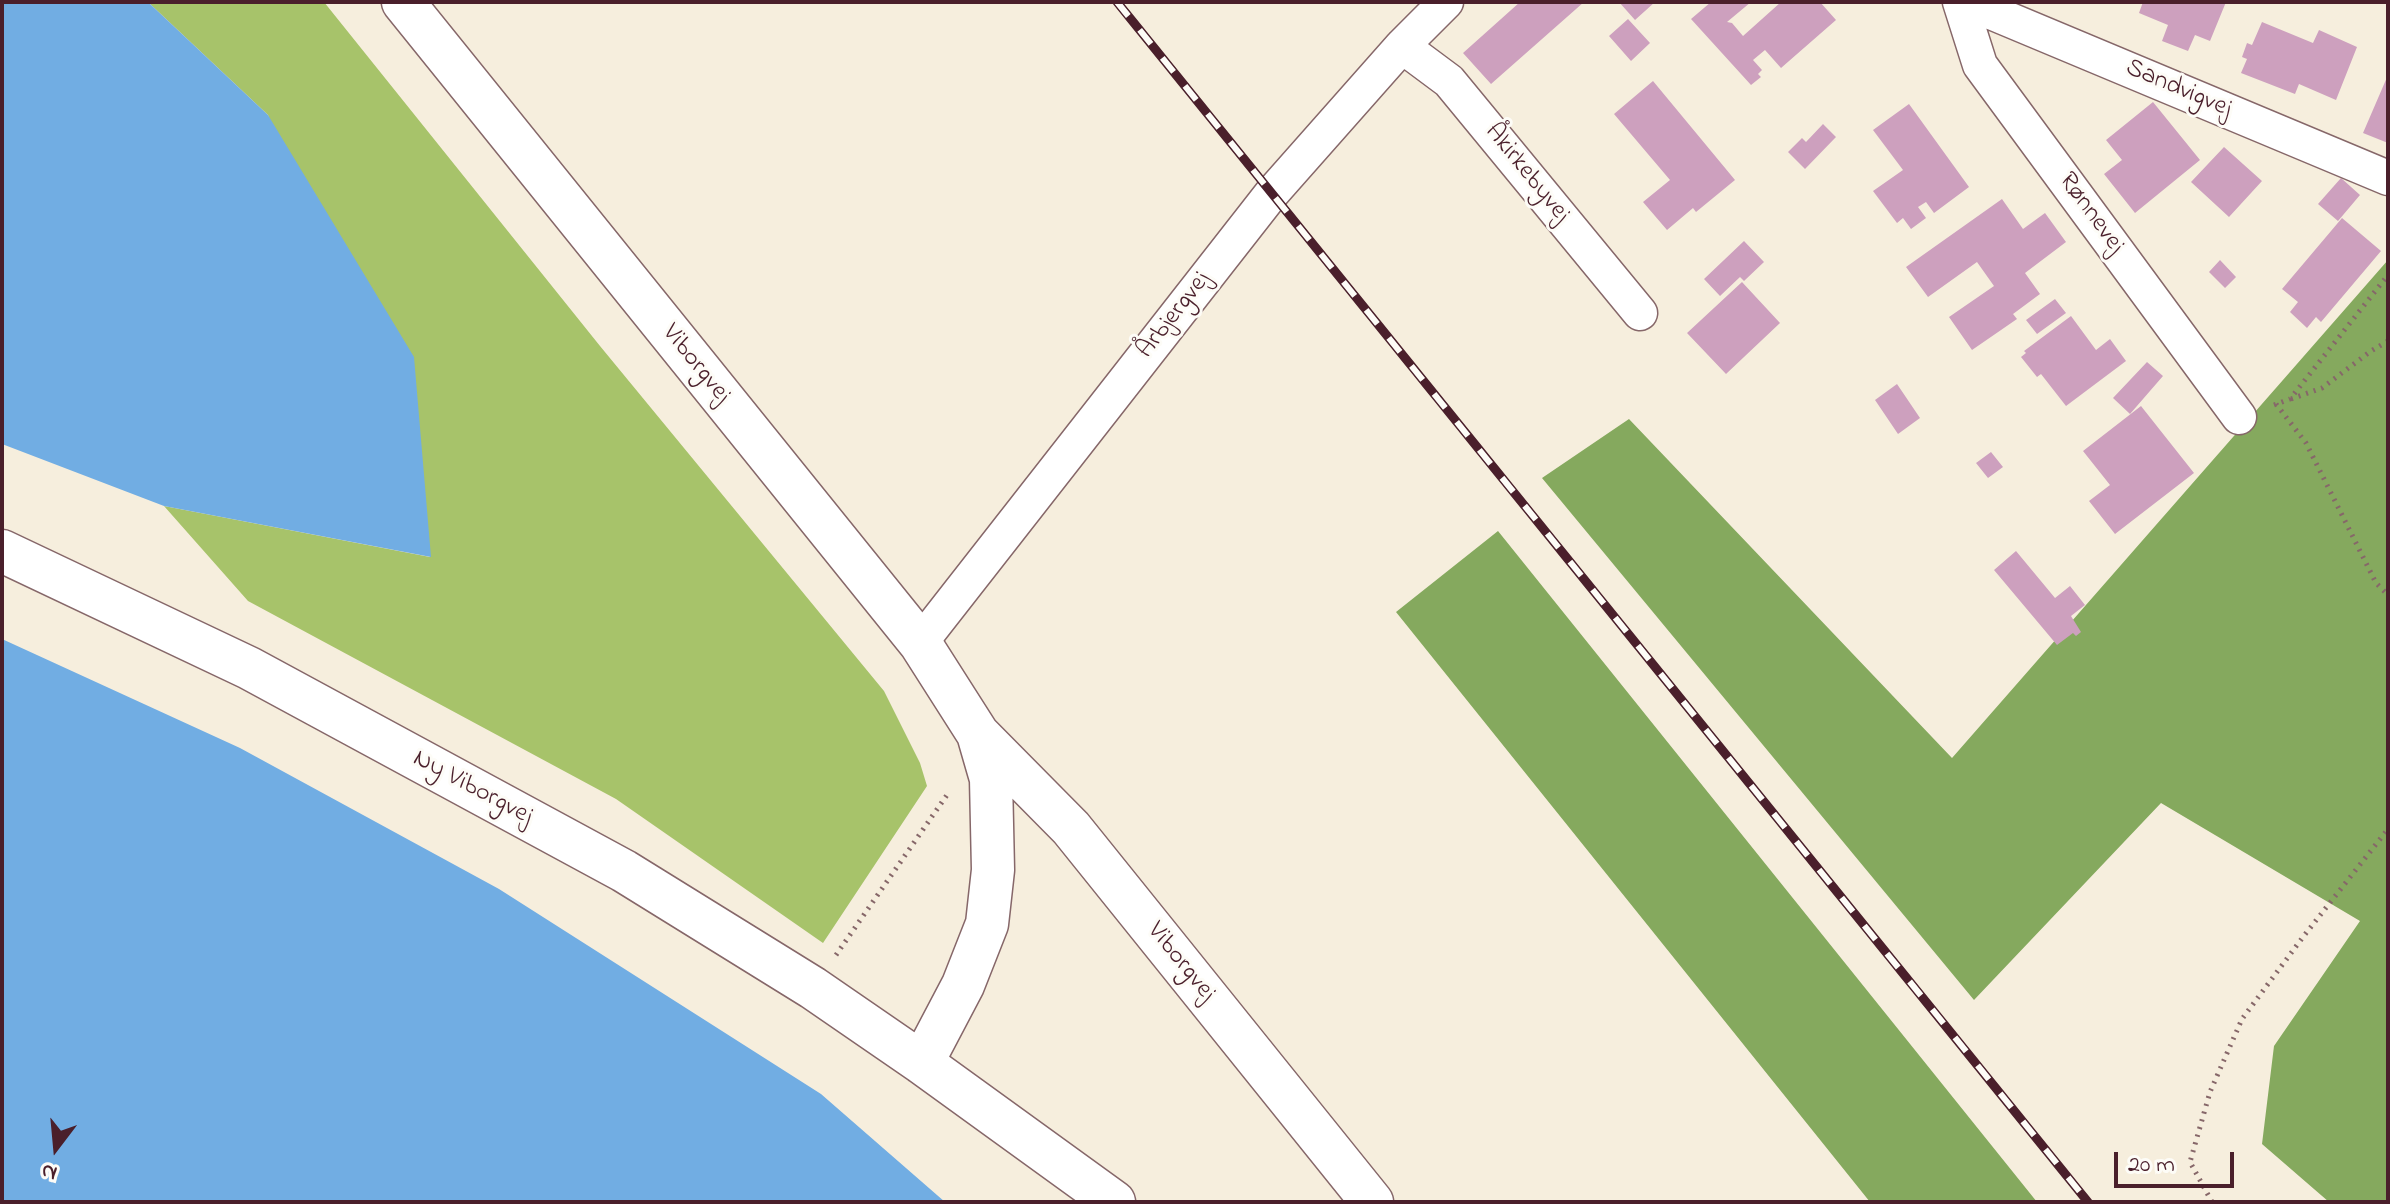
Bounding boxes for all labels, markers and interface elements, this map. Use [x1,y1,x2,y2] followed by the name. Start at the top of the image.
[2120,54,2236,126] street label: Sandvigvej
[1476,118,1576,230] street label: Åkirkebyvej
[2050,167,2130,261] street label: Rønnevej
[1131,266,1219,366] street label: Årbjergvej
[654,319,736,411] street label: Viborgvej
[407,744,537,834] street label: Ny Viborgvej
[1139,917,1221,1009] street label: Viborgvej
[16,1108,96,1188] north arrow
[2118,1136,2238,1186] scale bar
[2128,1148,2175,1183] text: 20 m
[38,1154,61,1189] text: N

